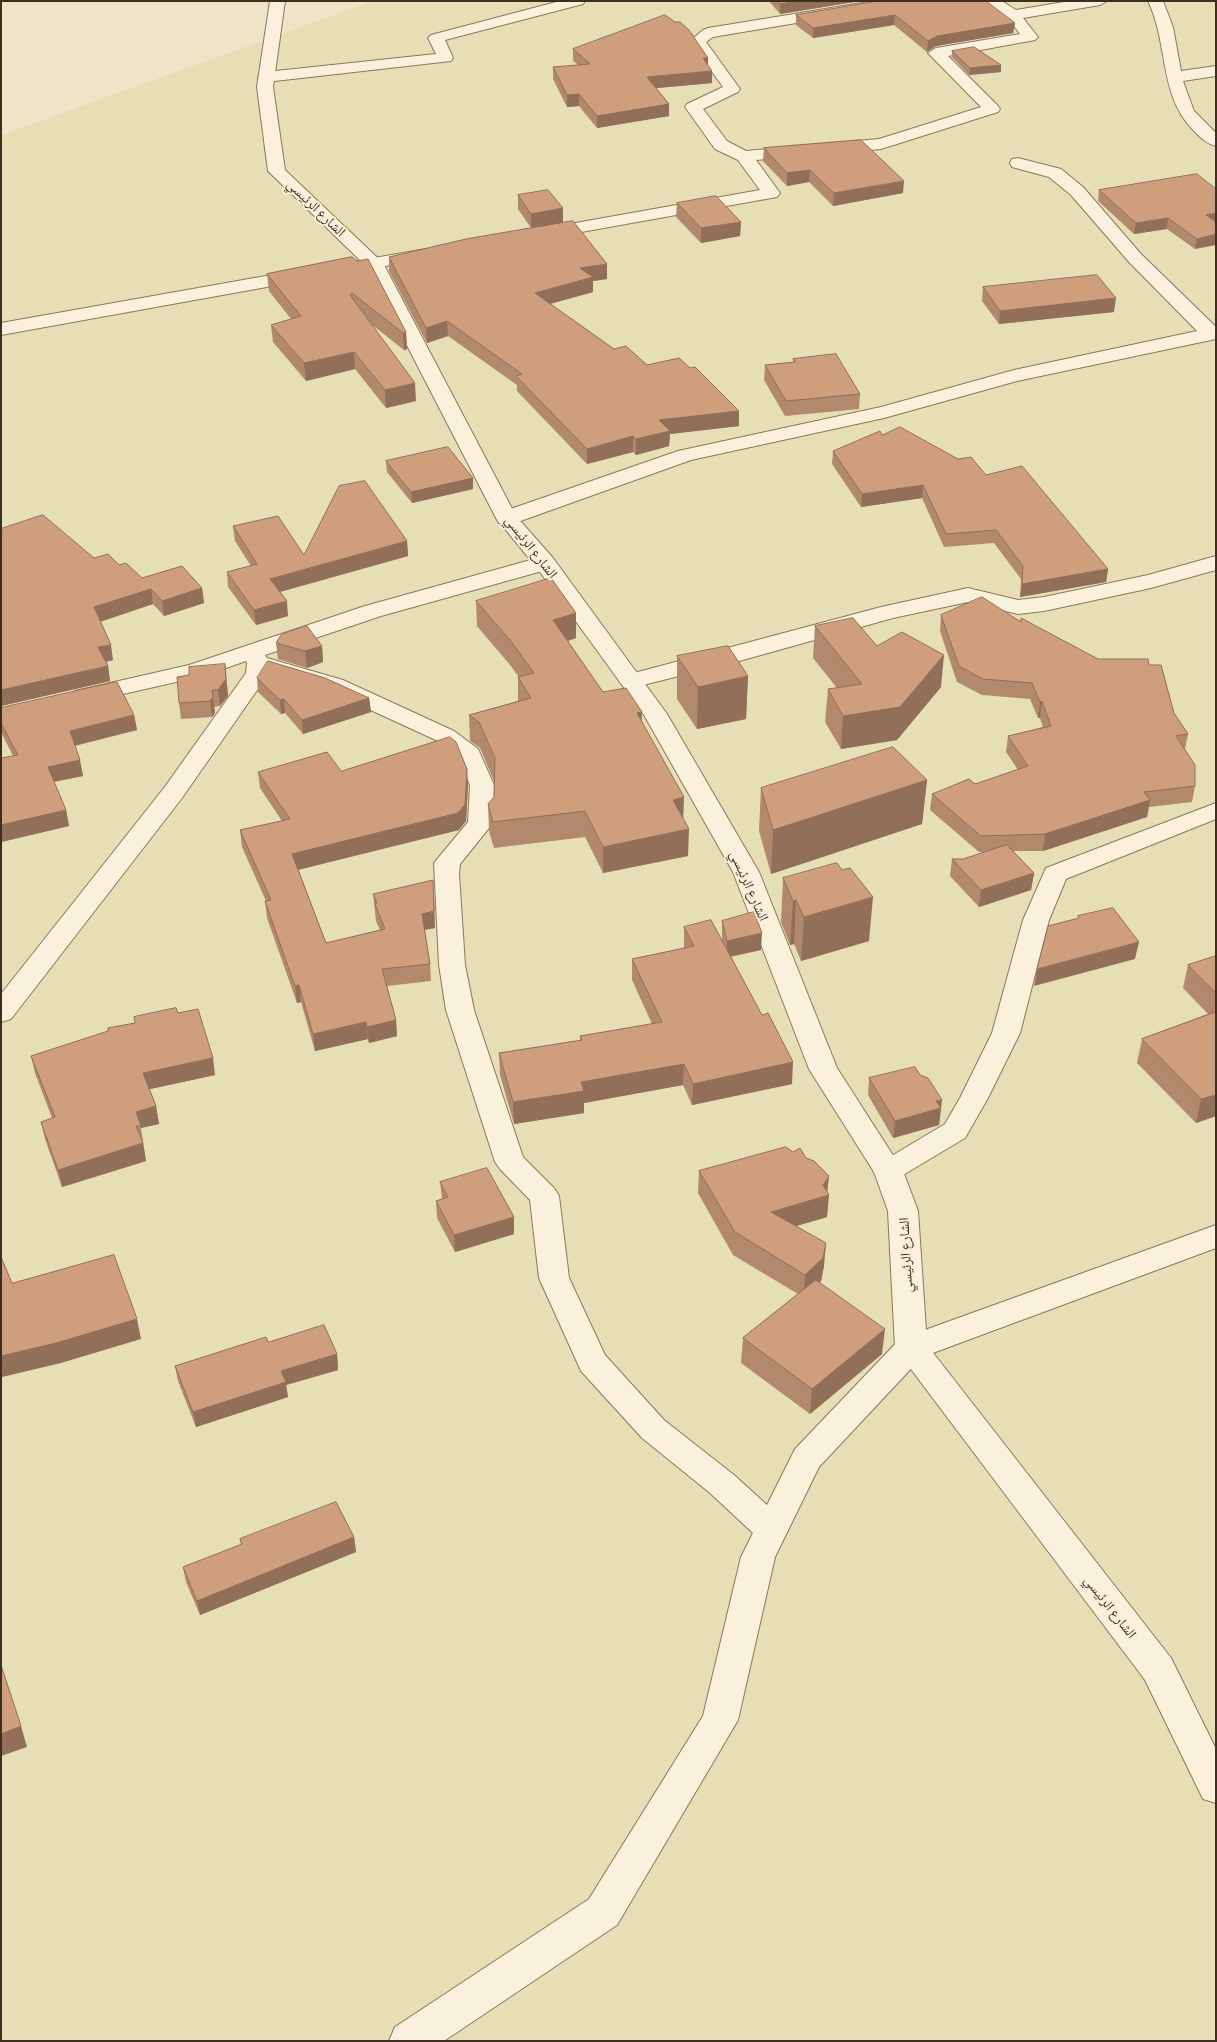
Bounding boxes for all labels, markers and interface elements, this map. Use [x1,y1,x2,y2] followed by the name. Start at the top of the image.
[283,176,349,240] street label: الشارع الرئيسي
[501,512,561,582] street label: الشارع الرئيسي
[726,848,772,924] street label: الشارع الرئيسي
[896,1217,916,1293] street label: الشارع الرئيسي
[1080,1572,1140,1642] street label: الشارع الرئيسي

